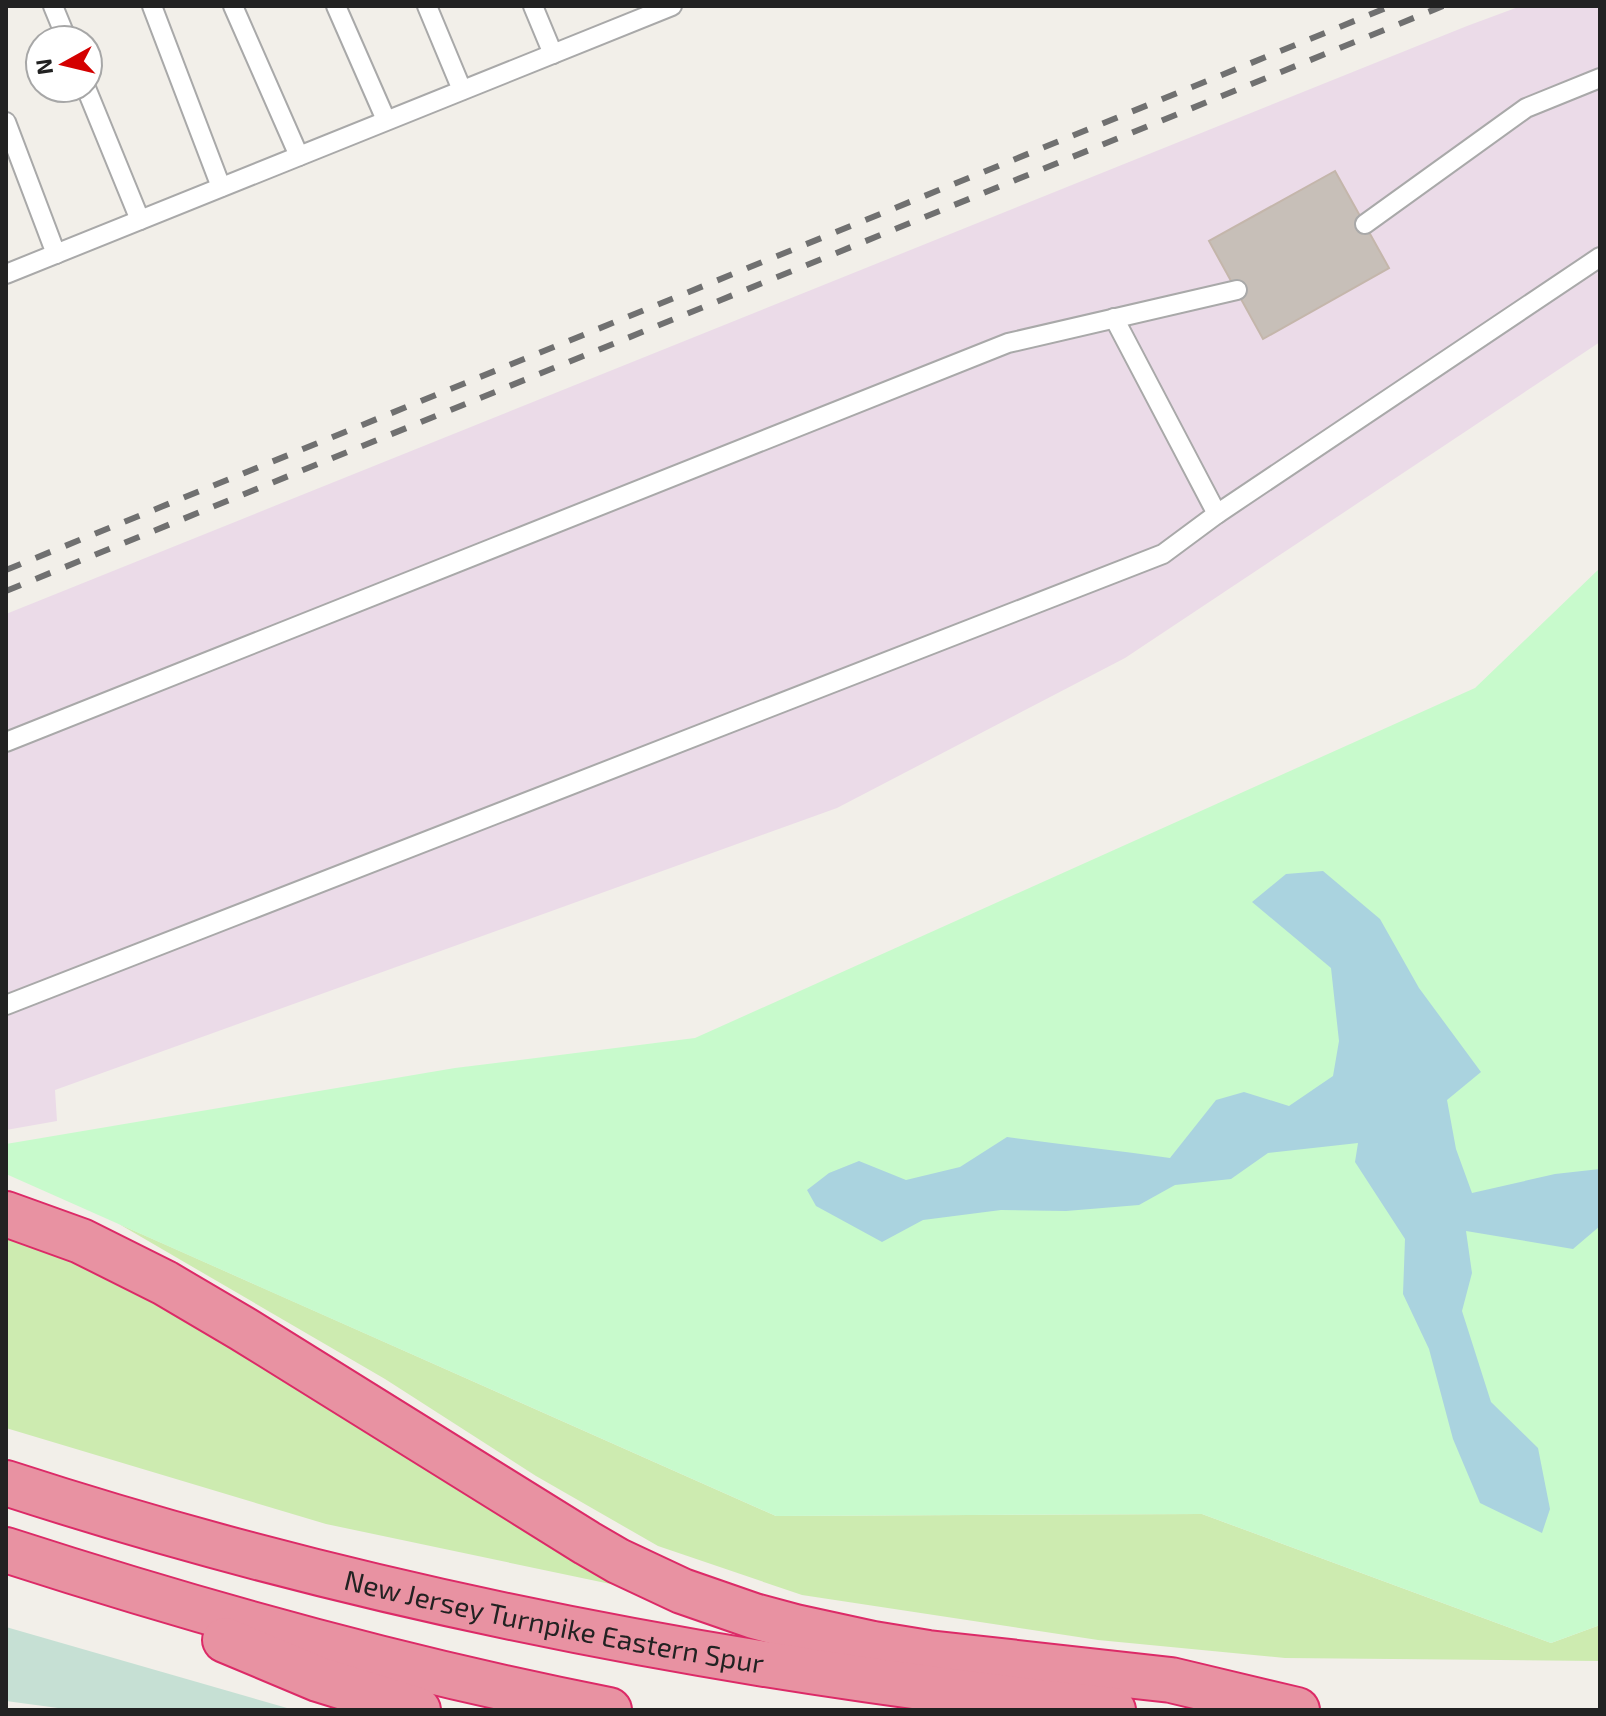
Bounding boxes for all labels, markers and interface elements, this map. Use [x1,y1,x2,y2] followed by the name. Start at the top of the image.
[24,24,104,104] north arrow
[29,57,57,77] text: N
[341,1562,767,1680] street label: New Jersey Turnpike Eastern Spur

